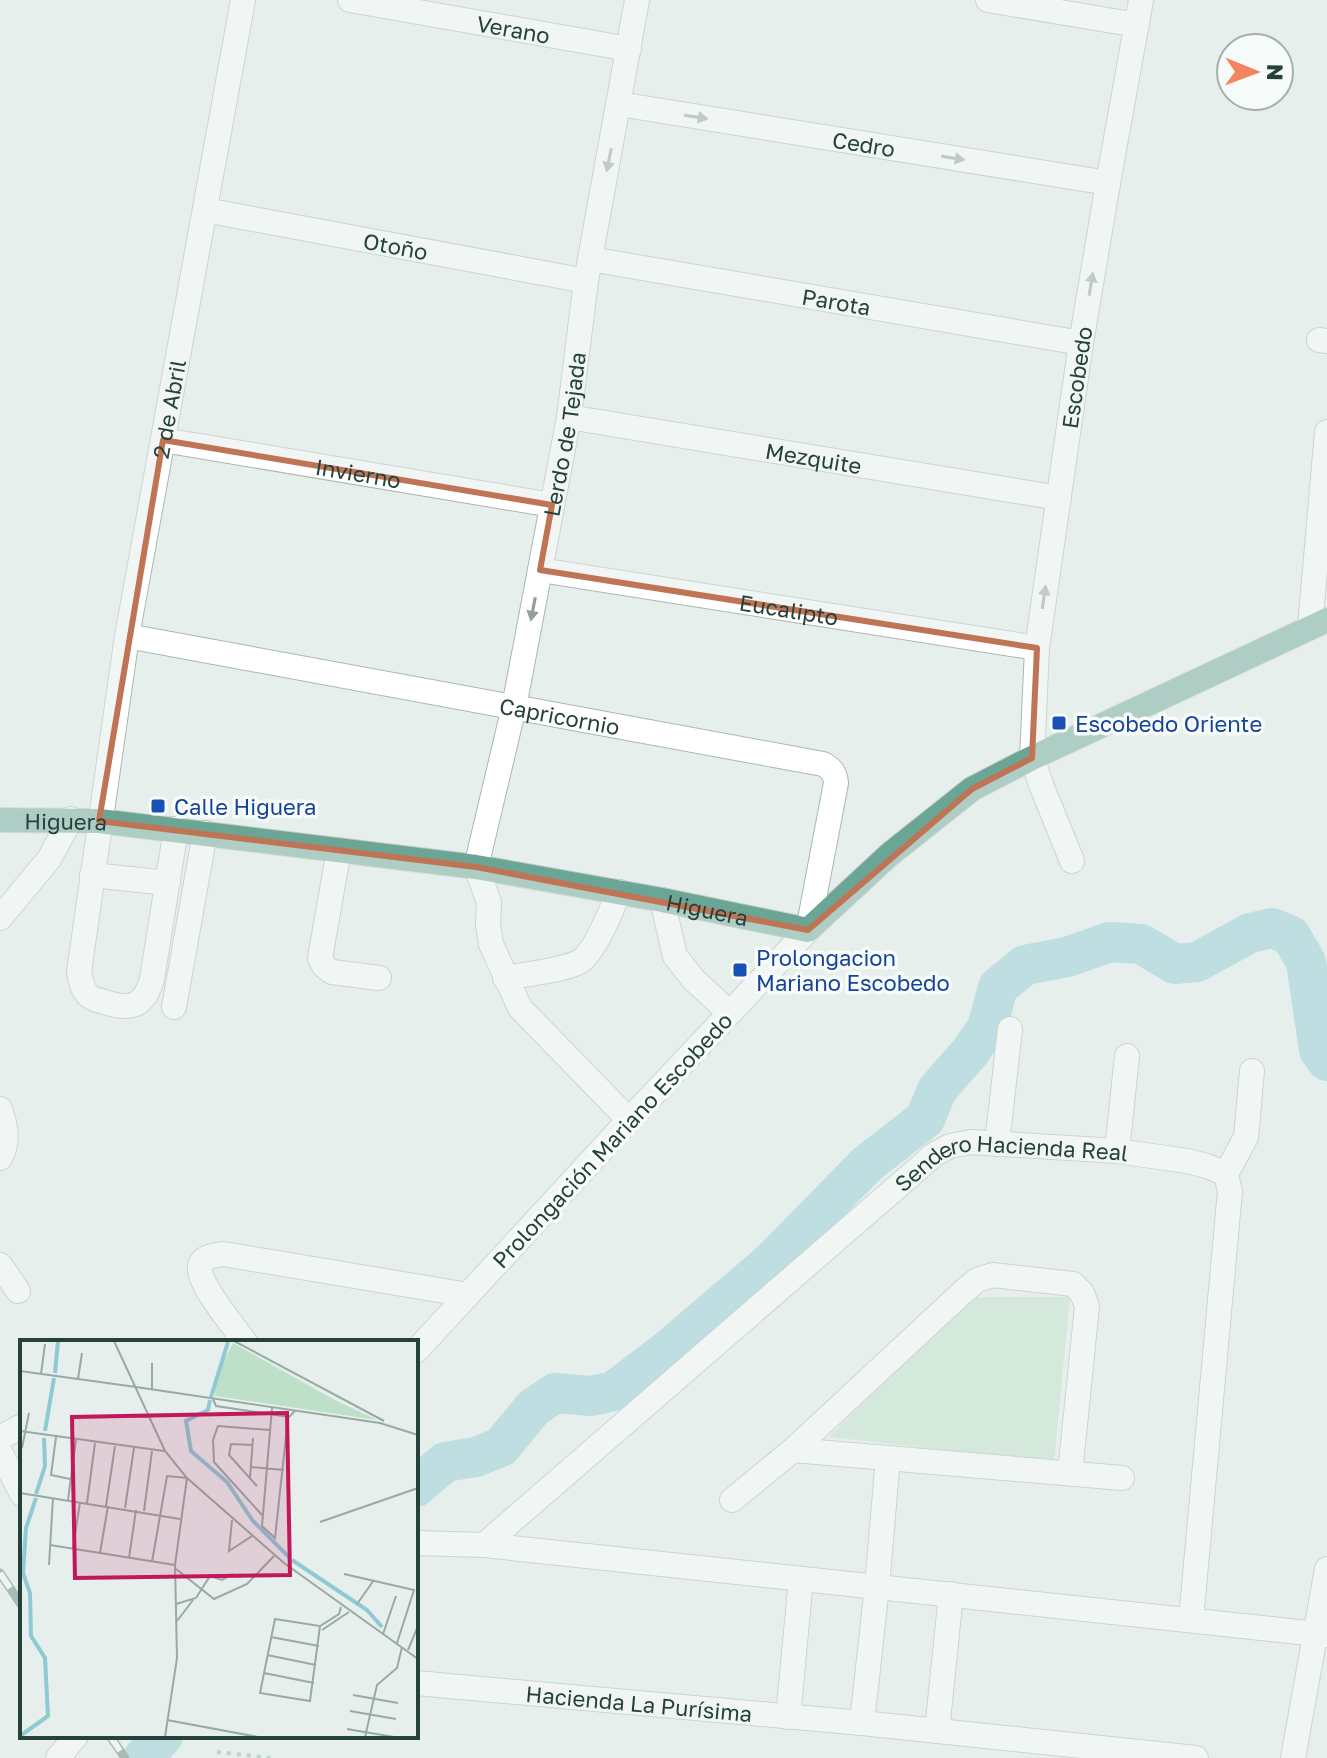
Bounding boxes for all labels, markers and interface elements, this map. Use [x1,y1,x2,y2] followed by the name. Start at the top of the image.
[475,9,552,48] street label: Verano
[1215,32,1295,112] north arrow
[1262,64,1289,81] text: N
[684,111,709,123] one-way arrow
[831,125,897,162] street label: Cedro
[602,147,614,172] one-way arrow
[941,152,966,165] one-way arrow
[361,226,430,265] street label: Otoño
[1085,271,1098,296] one-way arrow
[800,282,873,320] street label: Parota
[1055,324,1097,431] street label: Escobedo
[537,350,591,519] street label: Lerdo de Tejada
[146,357,191,460] street label: 2 de Abril
[764,436,864,479] street label: Mezquite
[313,452,403,493] street label: Invierno
[1038,584,1051,609] one-way arrow
[738,588,840,630] street label: Eucalipto
[526,597,538,622] one-way arrow
[497,691,622,740] street label: Capricornio
[1075,710,1262,737] place label: Escobedo Oriente
[1050,714,1068,732] marker: Escobedo Oriente
[174,793,317,820] place label: Calle Higuera
[149,797,167,815] marker: Calle Higuera
[24,807,109,835] street label: Higuera
[664,888,751,931] street label: Higuera
[756,944,950,996] place label: Prolongacion Mariano Escobedo
[731,961,749,979] marker: Prolongacion Mariano Escobedo
[486,1007,738,1273] street label: Prolongación Mariano Escobedo
[889,1129,1130,1197] street label: Sendero Hacienda Real
[20,1340,418,1738] inset map
[525,1679,754,1727] street label: Hacienda La Purísima

